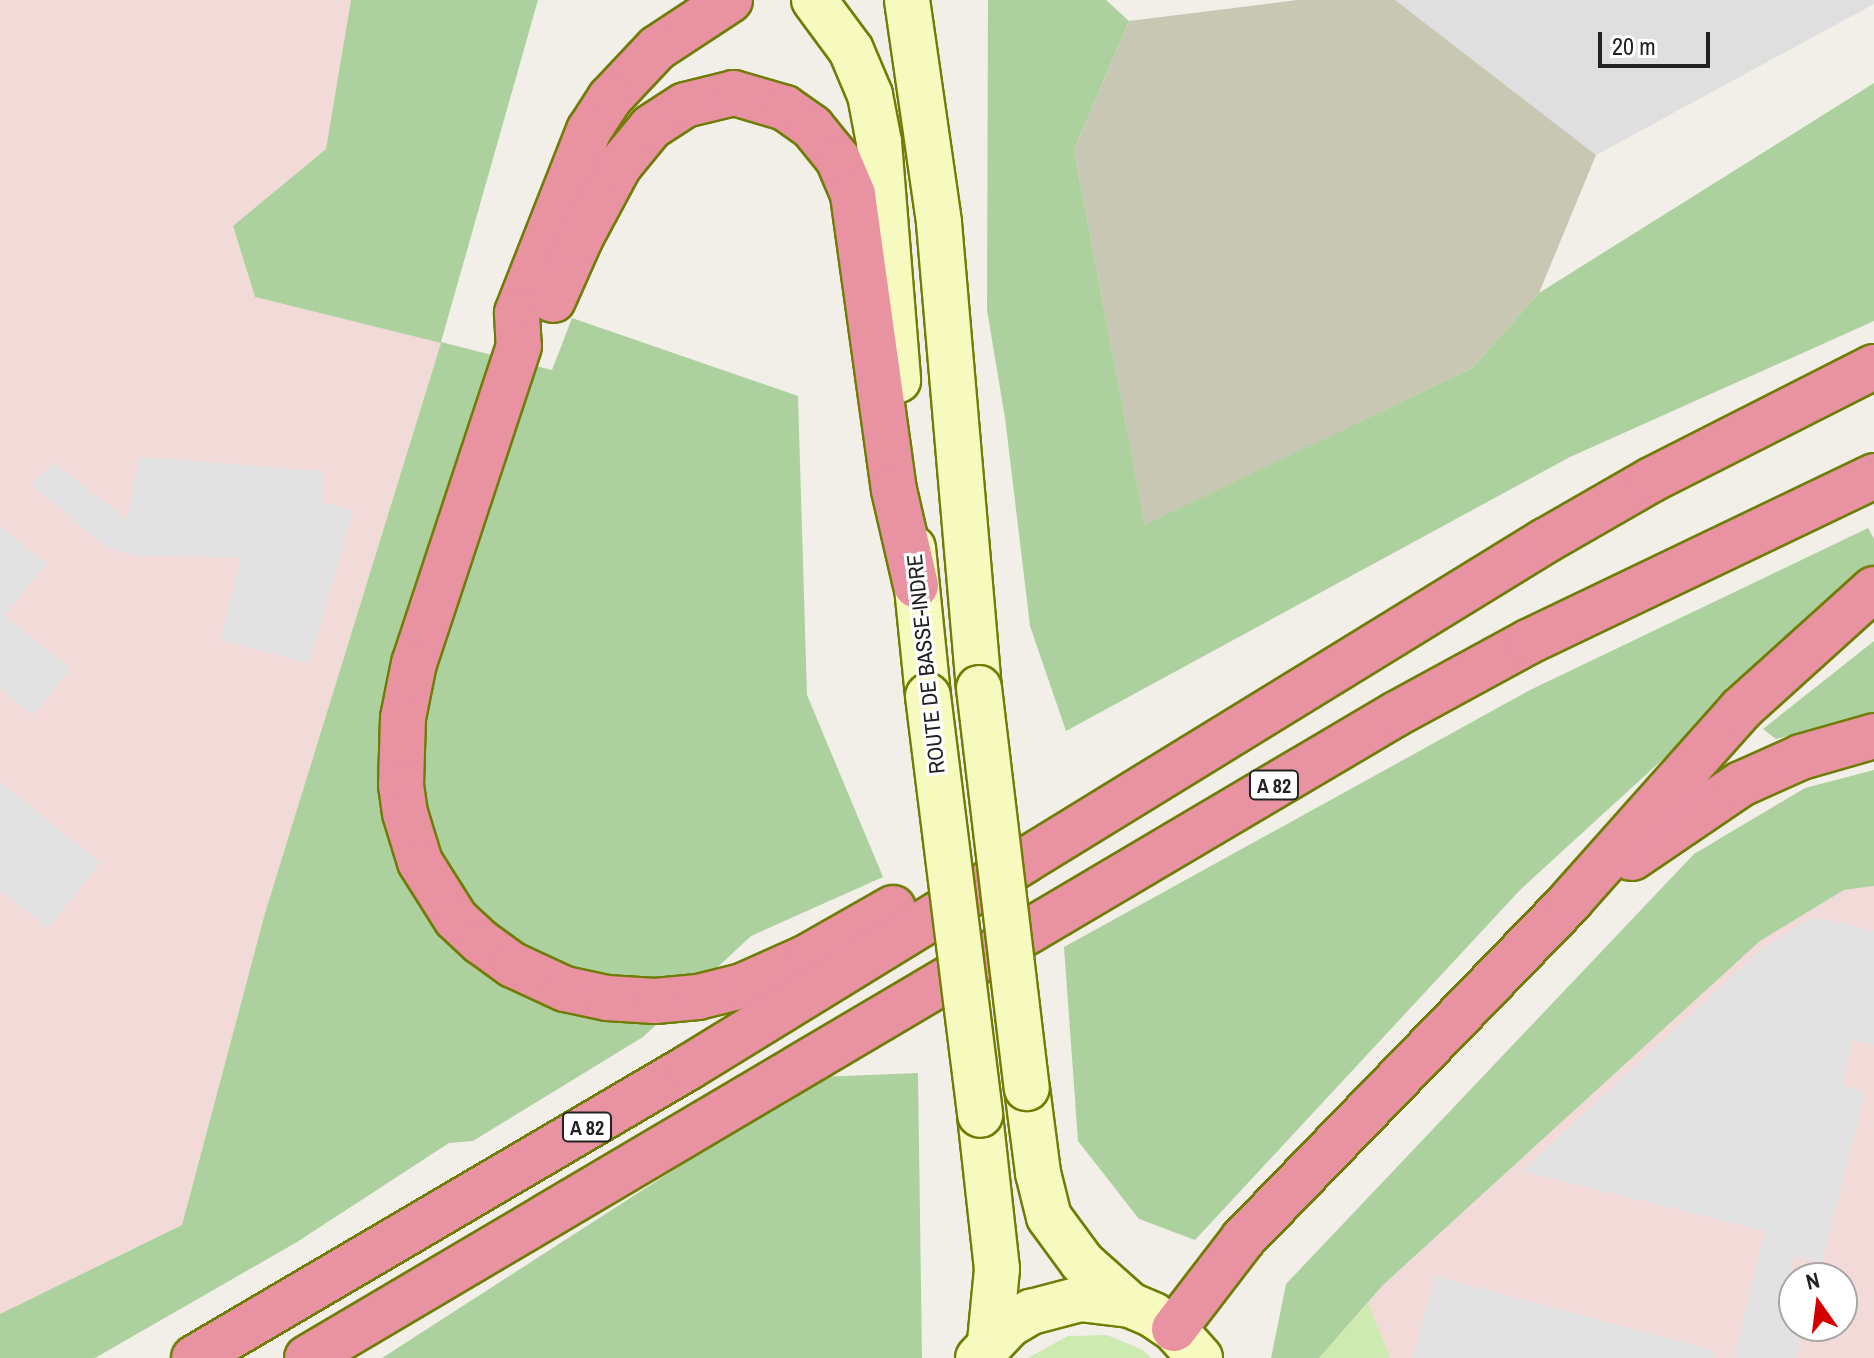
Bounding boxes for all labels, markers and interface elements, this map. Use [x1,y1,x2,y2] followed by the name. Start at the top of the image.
[1602,16,1714,66] scale bar
[1612,30,1656,62] text: 20 m
[901,553,951,775] street label: ROUTE DE BASSE-INDRE
[1248,769,1300,801] road number: A 82
[561,1111,613,1143] road number: A 82
[1778,1262,1858,1342] north arrow
[1803,1265,1823,1297] text: N

